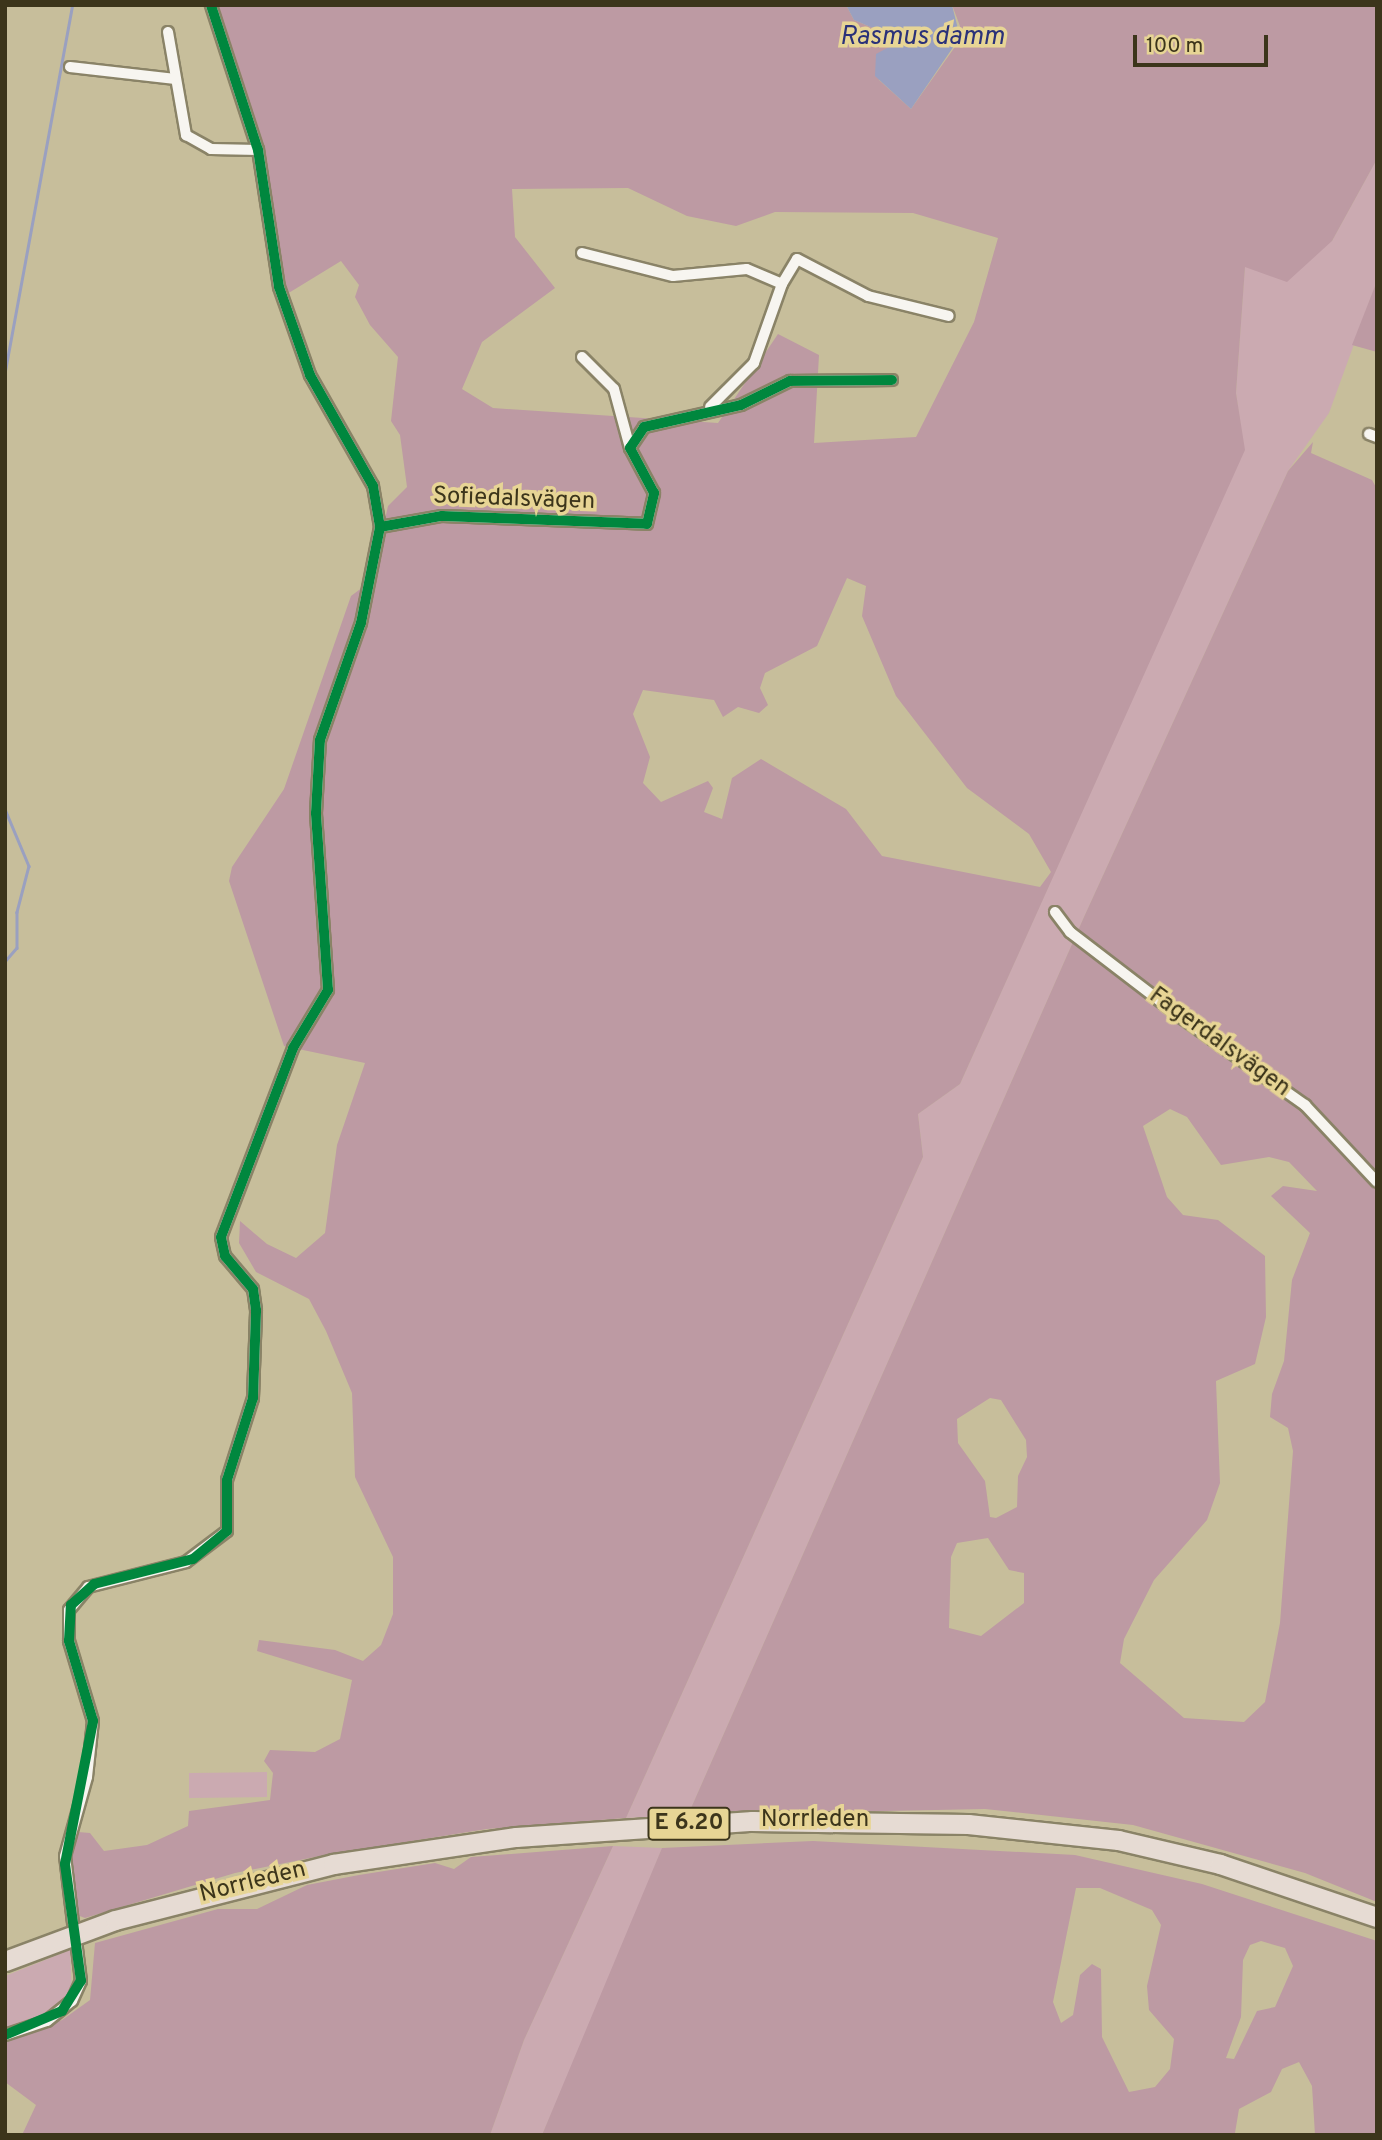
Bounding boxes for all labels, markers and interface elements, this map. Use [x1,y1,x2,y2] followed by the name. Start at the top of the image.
[1137,21,1272,65] scale bar
[840,22,1004,54] water label: Rasmus damm
[1146,33,1203,60] text: 100 m
[432,483,596,517] street label: Sofiedalsvägen
[1143,982,1295,1104] street label: Fagerdalsvägen
[647,1804,731,1843] road number: E 6.20
[761,1807,869,1835] street label: Norrleden
[197,1856,309,1910] street label: Norrleden

